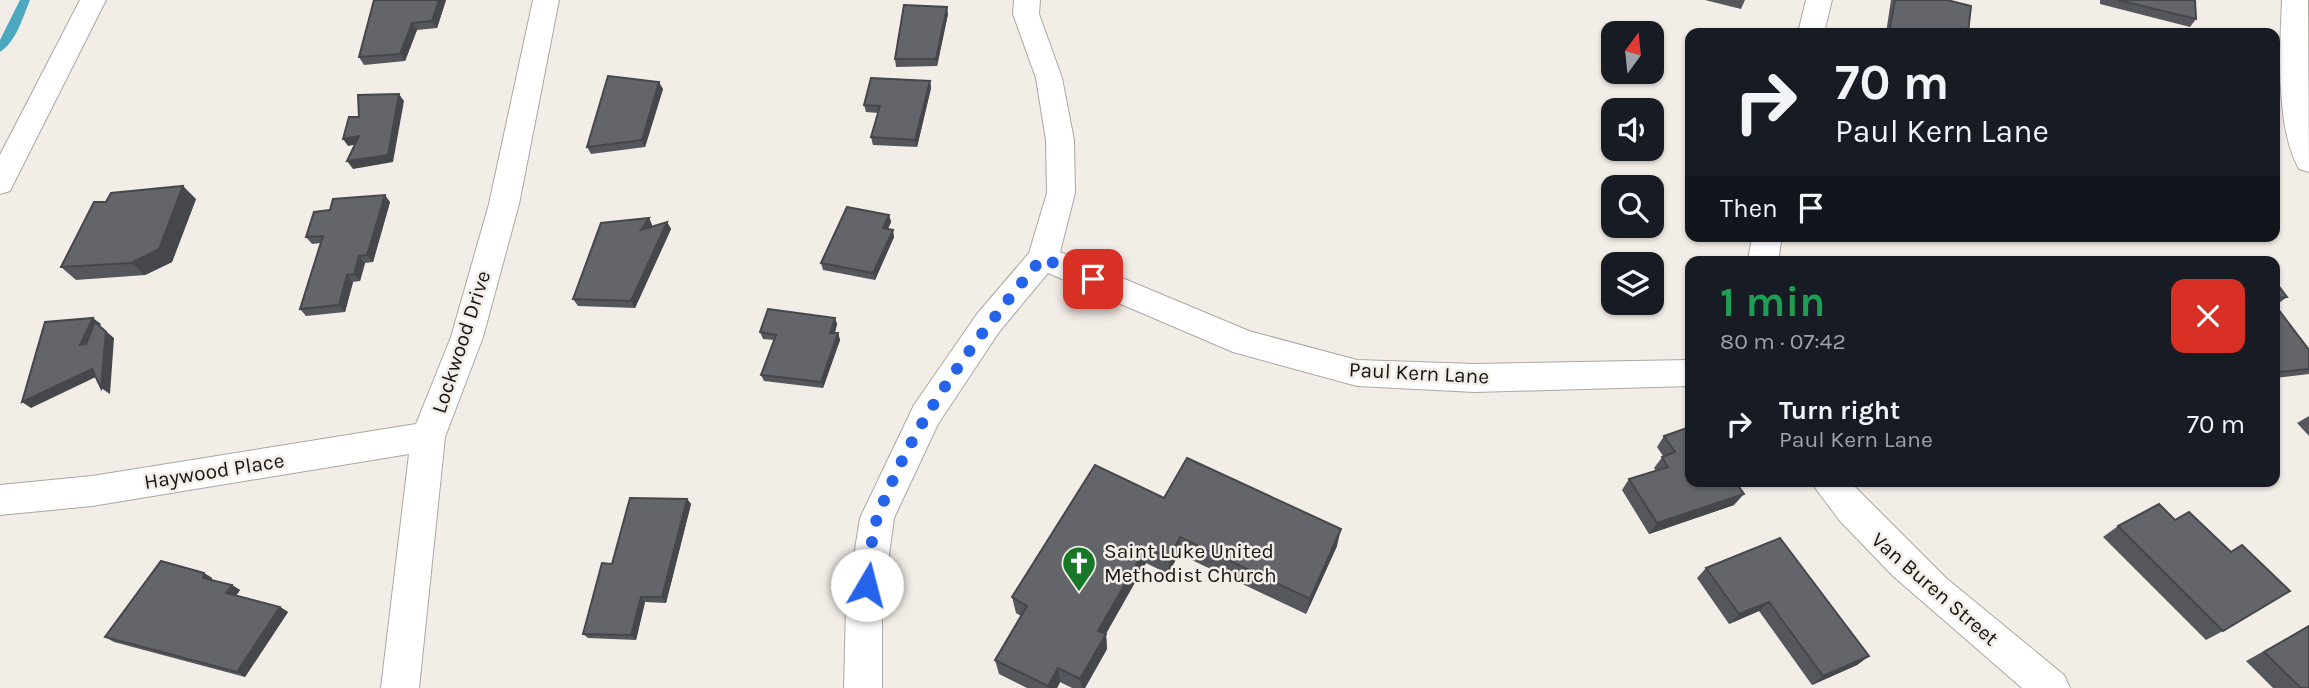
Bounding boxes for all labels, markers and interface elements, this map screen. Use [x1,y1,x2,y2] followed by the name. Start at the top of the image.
[1601,21,1664,84] north arrow
[1601,21,1664,315] map controls
[1835,54,1949,111] text: 70 m
[1720,56,1811,147] icon: right
[1601,98,1664,161] button: sound
[1835,113,2049,150] text: Paul Kern Lane
[1601,175,1664,238] button: search
[1792,189,1830,227] icon: arrive
[1720,193,1778,224] text: Then
[1063,249,1123,309] pin
[1601,252,1664,315] button: layers
[1074,260,1112,298] icon: arrive
[427,268,495,416] street label: Lockwood Drive
[1720,277,1825,327] text: 1 min
[2171,279,2245,353] button: close
[1720,328,1846,355] text: 80 m · 07:42
[1348,357,1490,389] street label: Paul Kern Lane
[1779,395,1900,426] text: Turn right
[1720,405,1758,443] icon: right
[2187,409,2245,440] text: 70 m
[1779,426,1933,453] text: Paul Kern Lane
[142,448,286,494] street label: Haywood Place
[1867,528,2003,651] street label: Van Buren Street
[1104,539,1277,587] place label: Saint Luke United Methodist Church
[1060,544,1098,593] church icon: Saint Luke United Methodist Church
[830,548,904,622] position arrow

